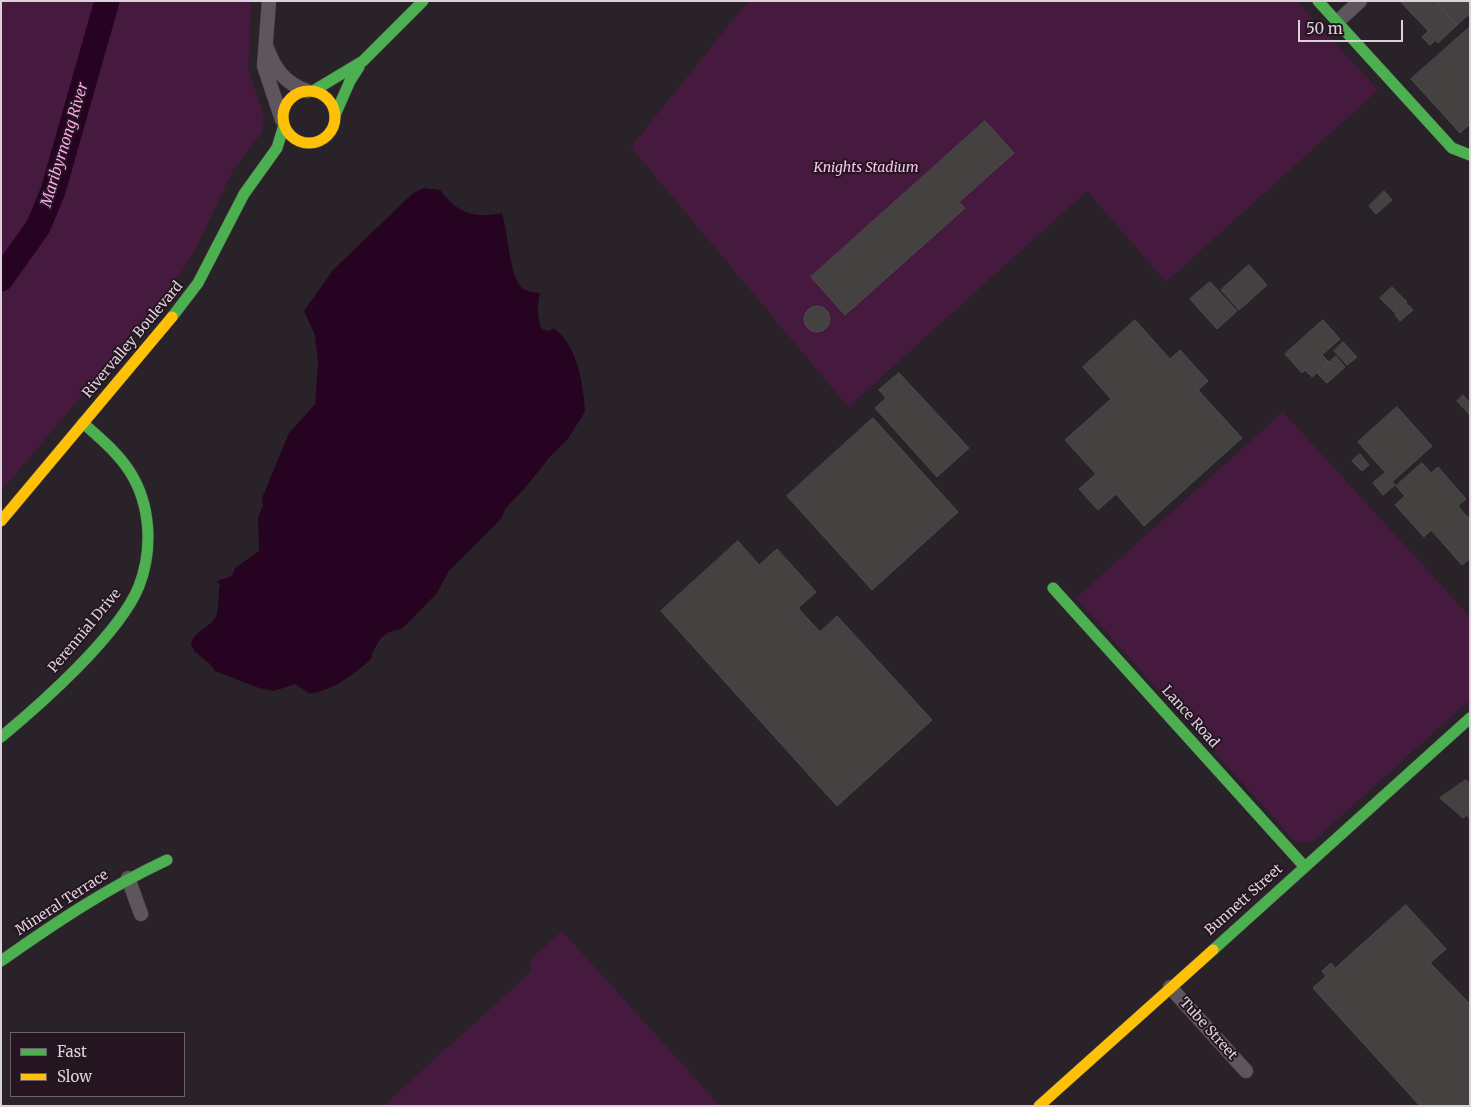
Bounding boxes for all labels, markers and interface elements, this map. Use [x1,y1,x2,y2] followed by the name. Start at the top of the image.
[1301,10,1406,42] scale bar
[1306,19,1343,38] text: 50 m
[38,81,92,209] water label: Maribyrnong River
[813,160,919,176] park label: Knights Stadium
[79,278,187,402] street label: Rivervalley Boulevard
[45,586,125,676] street label: Perennial Drive
[1158,683,1222,751] street label: Lance Road
[1202,861,1286,939] street label: Bunnett Street
[12,867,112,939] street label: Mineral Terrace
[1176,995,1240,1063] street label: Tube Street
[10,1032,185,1097] legend
[57,1042,87,1061] text: Fast
[57,1067,92,1086] text: Slow

